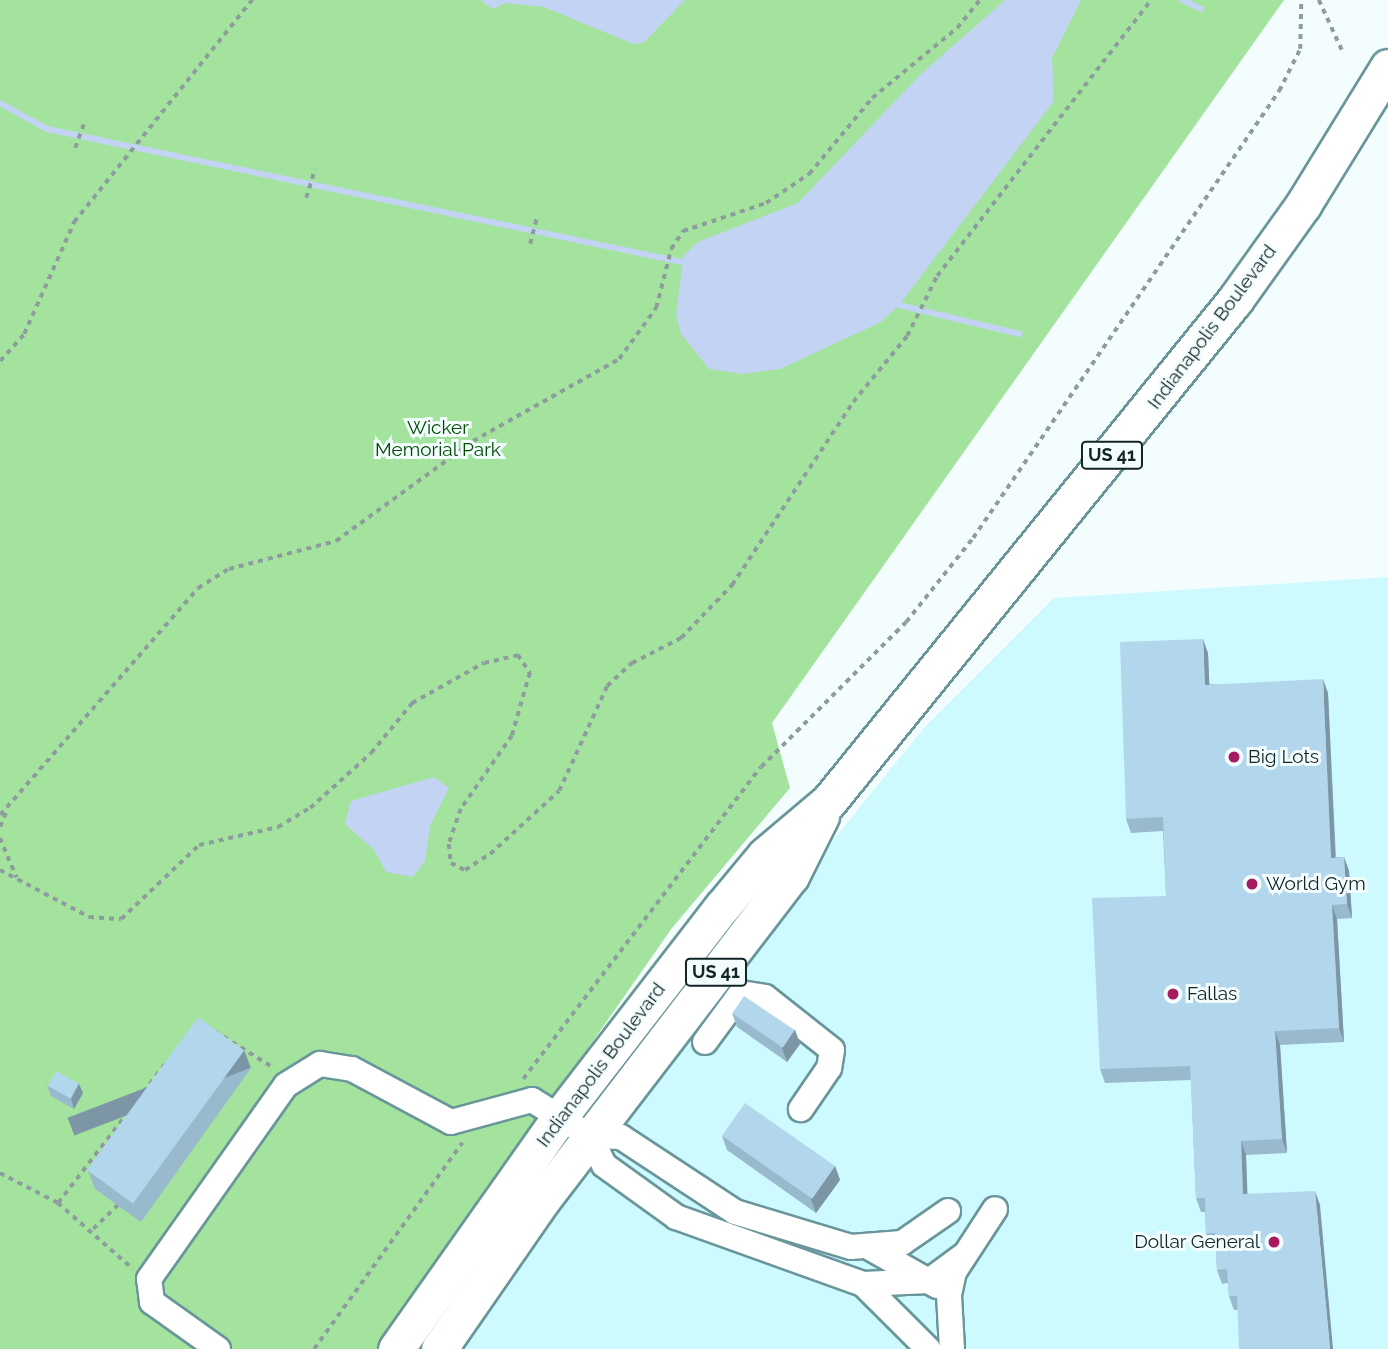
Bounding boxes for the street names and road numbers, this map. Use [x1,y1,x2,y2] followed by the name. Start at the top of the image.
[1143,240,1281,414] street label: Indianapolis Boulevard
[1080,440,1144,470] road number: US 41
[684,958,748,987] road number: US 41
[532,978,670,1152] street label: Indianapolis Boulevard

